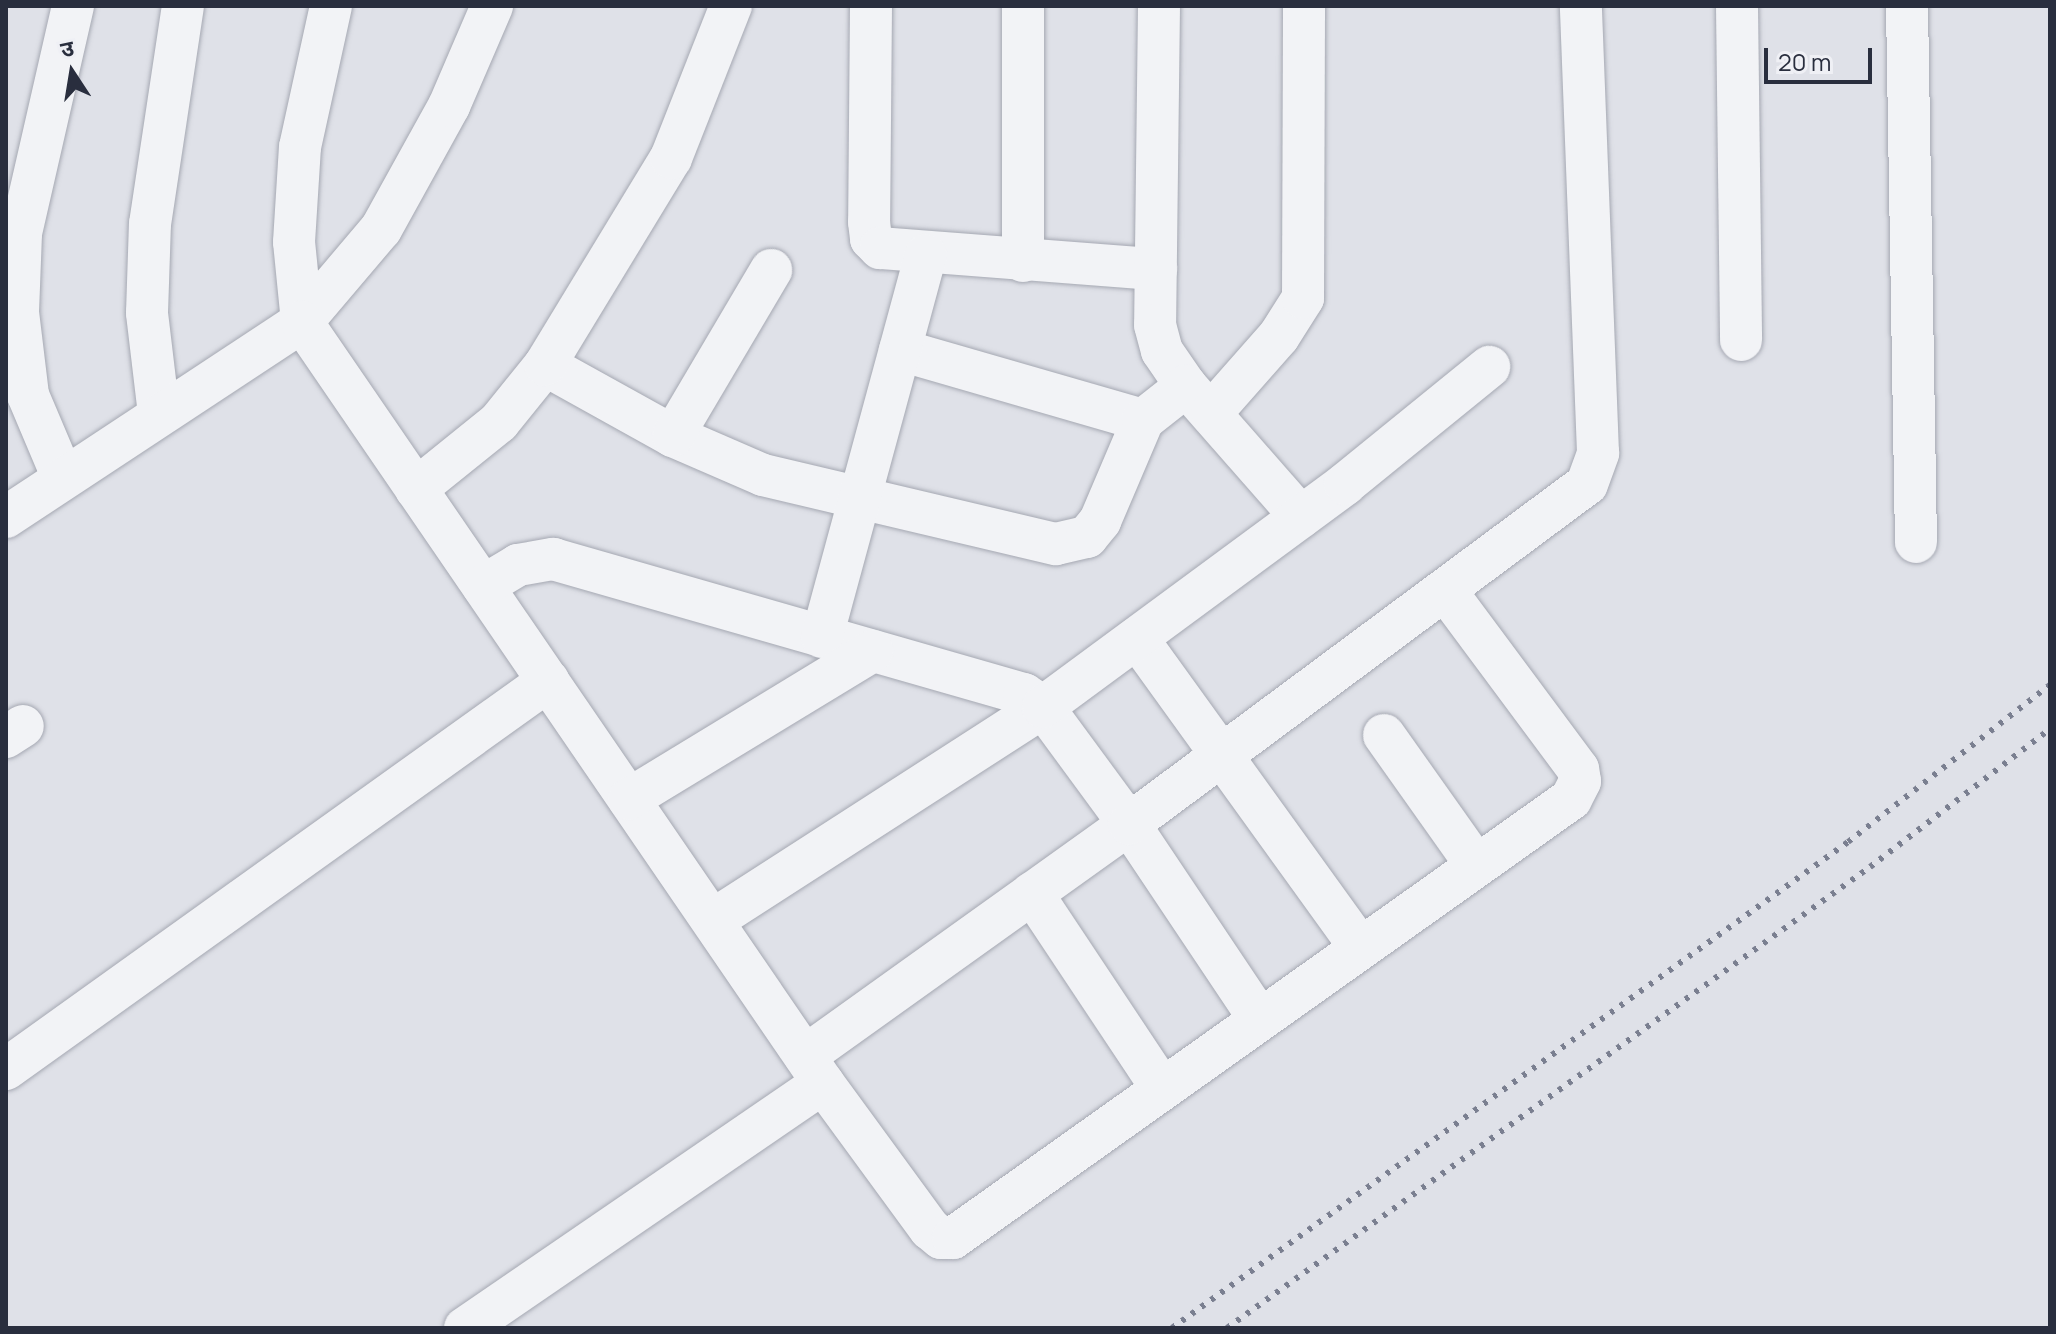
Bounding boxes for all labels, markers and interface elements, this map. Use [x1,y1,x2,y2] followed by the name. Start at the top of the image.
[32,32,112,112] north arrow
[1768,32,1876,82] scale bar
[58,33,76,65] text: उ
[1778,45,1831,78] text: 20 m

